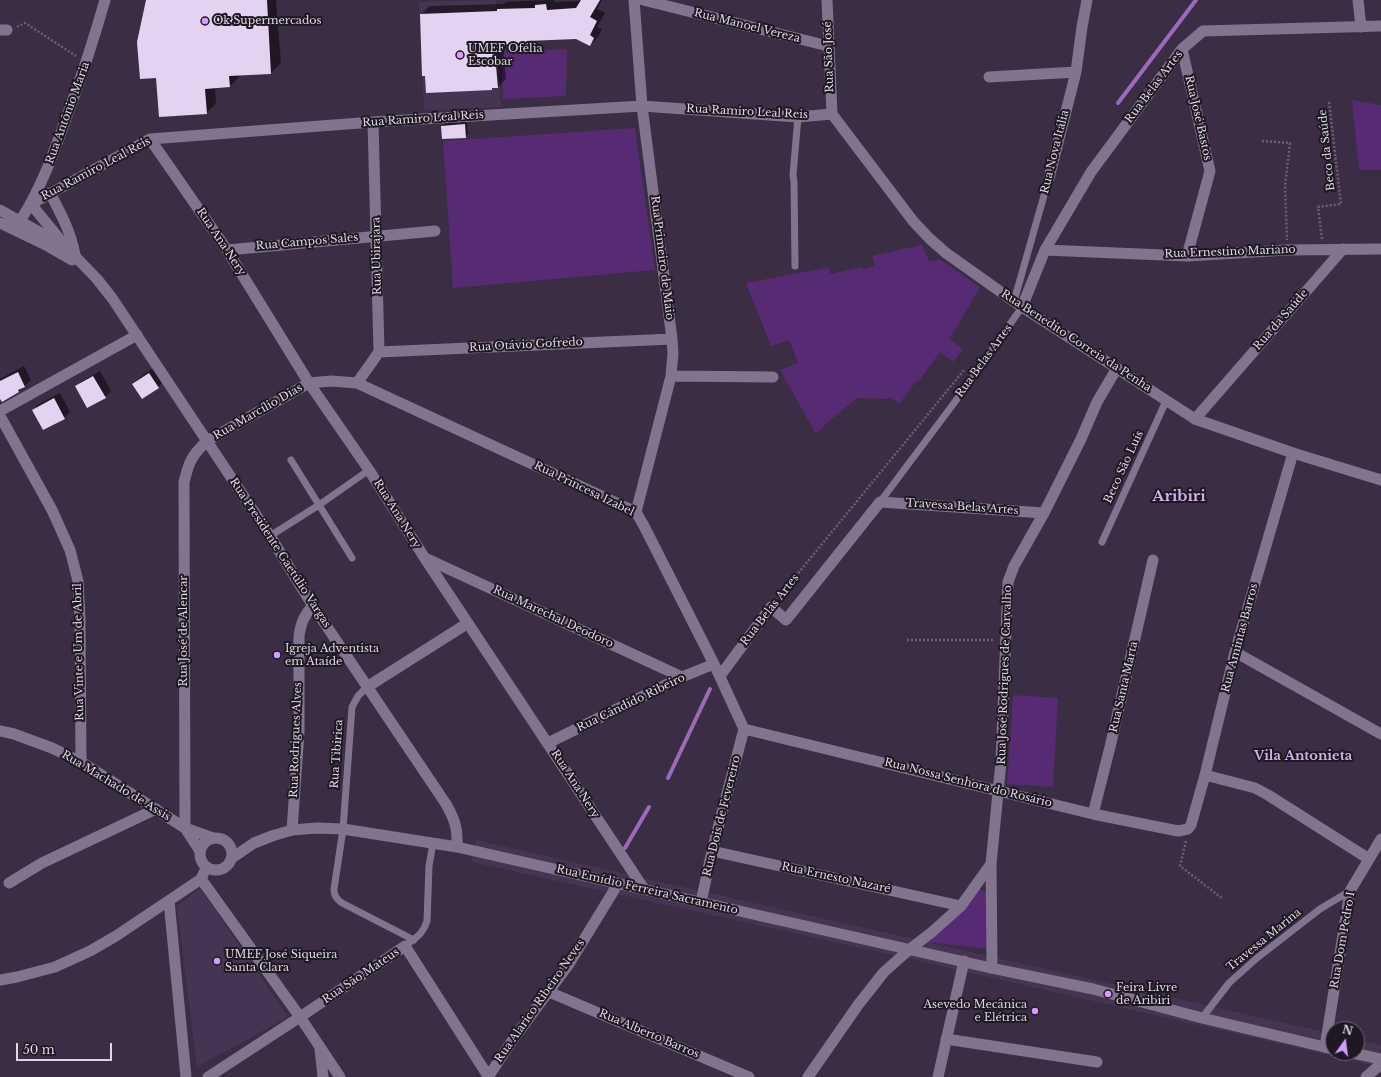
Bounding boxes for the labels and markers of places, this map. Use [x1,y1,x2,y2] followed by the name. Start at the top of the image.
[213,14,322,28] place label: Ok Supermercados
[200,16,210,26] marker: Ok Supermercados
[468,42,543,68] place label: UMEF Ofélia Escobar
[455,50,465,60] marker: UMEF Ofélia Escobar
[285,642,379,668] place label: Igreja Adventista em Ataíde
[272,650,282,660] marker: Igreja Adventista em Ataíde
[225,948,337,974] place label: UMEF José Siqueira Santa Clara
[212,956,222,966] marker: UMEF José Siqueira Santa Clara
[1116,981,1177,1007] place label: Feira Livre de Aribiri
[1103,989,1113,999] marker: Feira Livre de Aribiri
[923,998,1027,1024] place label: Asevedo Mecânica e Elétrica
[1030,1006,1040,1016] marker: Asevedo Mecânica e Elétrica

